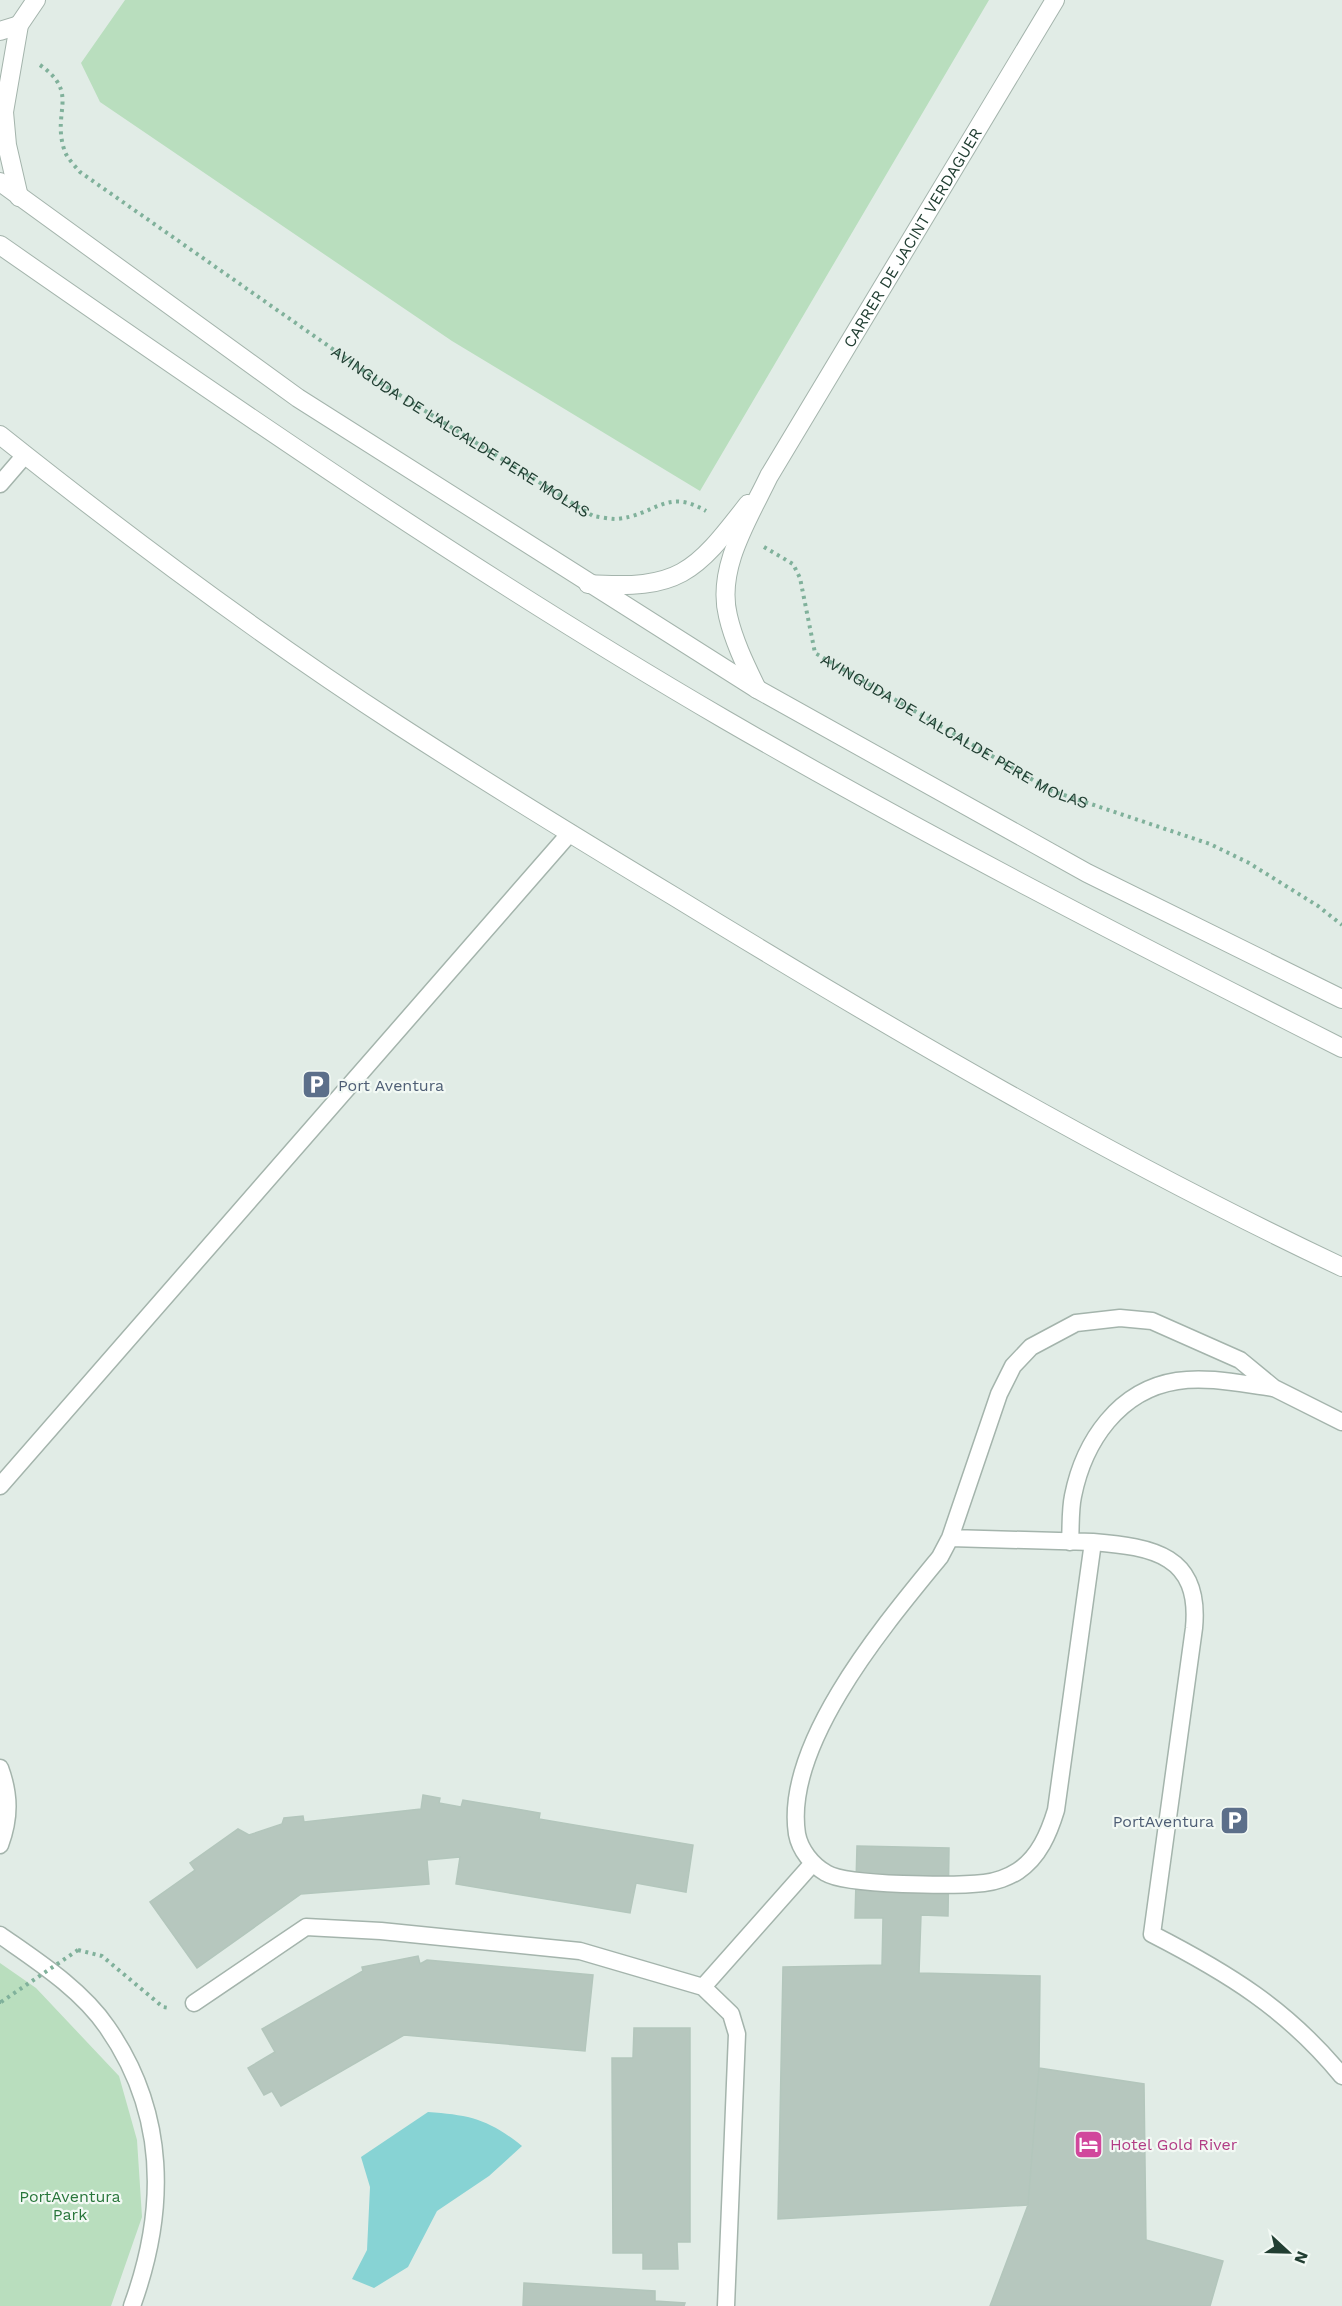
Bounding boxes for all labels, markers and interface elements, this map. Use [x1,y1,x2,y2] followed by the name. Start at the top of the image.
[839,124,986,351] street label: CARRER DE JACINT VERDAGUER
[328,342,594,521] street label: AVINGUDA DE L'ALCALDE PERE MOLAS
[818,649,1091,812] street label: AVINGUDA DE L'ALCALDE PERE MOLAS
[301,1069,333,1101] parking icon: Port Aventura
[338,1076,444,1095] place label: Port Aventura
[1219,1805,1251,1837] parking icon: PortAventura
[1113,1812,1214,1831] place label: PortAventura
[1073,2128,1105,2160] hotel icon: Hotel Gold River
[1110,2135,1238,2154] place label: Hotel Gold River
[19,2187,121,2224] park label: PortAventura Park
[1258,2222,1318,2282] north arrow
[1290,2248,1312,2266] text: N

